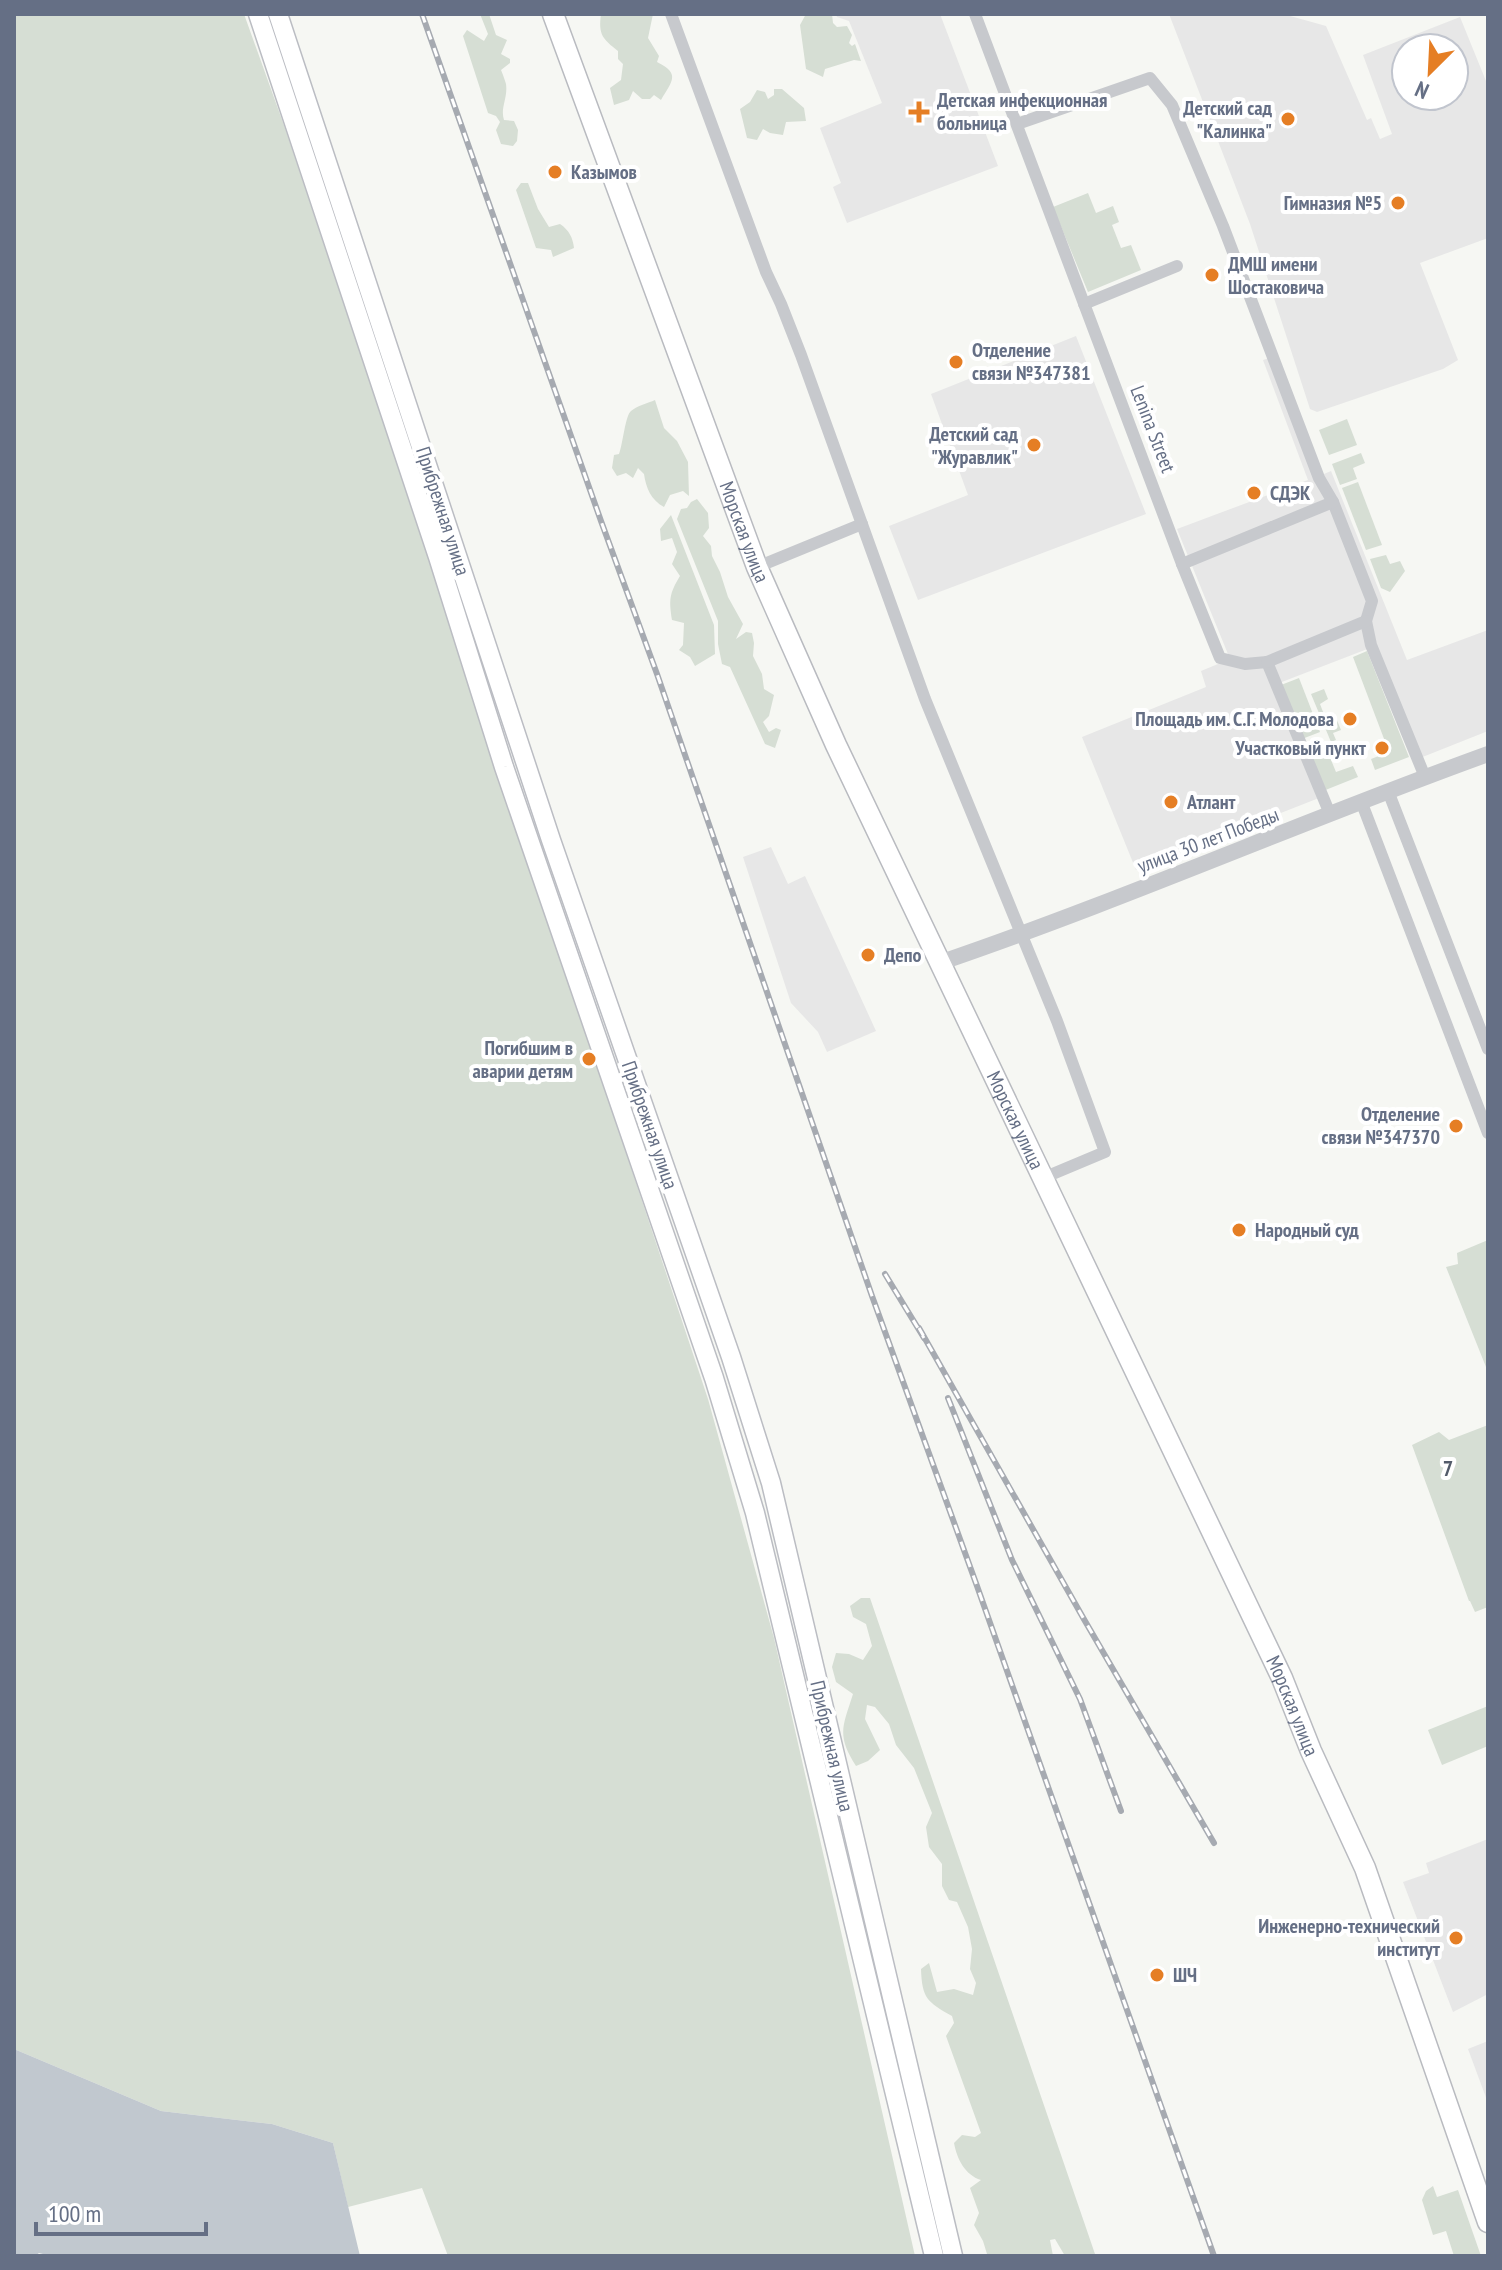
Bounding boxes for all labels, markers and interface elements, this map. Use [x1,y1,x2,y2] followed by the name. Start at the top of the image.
[1390,32,1470,112] north arrow
[1411,75,1433,105] text: N
[937,87,1108,136] place label: Детская инфекционная больница
[1183,95,1272,144] place label: Детский сад "Калинка"
[908,101,930,123] marker: Детская инфекционная больница
[1279,110,1297,128] marker: Детский сад "Калинка"
[571,159,637,185] place label: Казымов
[546,163,564,181] marker: Казымов
[1284,190,1382,216] place label: Гимназия №5
[1389,194,1407,212] marker: Гимназия №5
[1228,251,1324,300] place label: ДМШ имени Шостаковича
[1203,266,1221,284] marker: ДМШ имени Шостаковича
[972,337,1090,386] place label: Отделение связи №347381
[947,353,965,371] marker: Отделение связи №347381
[1125,382,1182,477] street label: Lenina Street
[929,421,1018,470] place label: Детский сад "Журавлик"
[1025,436,1043,454] marker: Детский сад "Журавлик"
[410,443,476,579] street label: Прибрежная улица
[714,478,775,586] street label: Морская улица
[1270,480,1311,506] place label: СДЭК
[1245,484,1263,502] marker: СДЭК
[1135,706,1334,732] place label: Площадь им. С.Г. Молодова
[1341,710,1359,728] marker: Площадь им. С.Г. Молодова
[1234,735,1366,761] place label: Участковый пункт
[1373,739,1391,757] marker: Участковый пункт
[1186,789,1236,815] place label: Атлант
[1162,793,1180,811] marker: Атлант
[1134,801,1282,879] street label: улица 30 лет Победы
[884,942,922,968] place label: Депо
[859,946,877,964] marker: Депо
[473,1035,573,1084] place label: Погибшим в аварии детям
[580,1050,598,1068] marker: Погибшим в аварии детям
[616,1057,684,1193] street label: Прибрежная улица
[981,1067,1050,1174] street label: Морская улица
[1322,1101,1440,1150] place label: Отделение связи №347370
[1447,1117,1465,1135] marker: Отделение связи №347370
[1255,1217,1359,1243] place label: Народный суд
[1230,1221,1248,1239] marker: Народный суд
[1443,1454,1453,1482] district label: 7
[1260,1651,1325,1760] street label: Морская улица
[804,1678,860,1814] street label: Прибрежная улица
[1258,1913,1440,1962] place label: Инженерно-технический институт
[1447,1929,1465,1947] marker: Инженерно-технический институт
[1173,1962,1197,1988] place label: ШЧ
[1148,1966,1166,1984] marker: ШЧ
[36,2186,206,2236] scale bar
[48,2198,101,2229] text: 100 m

